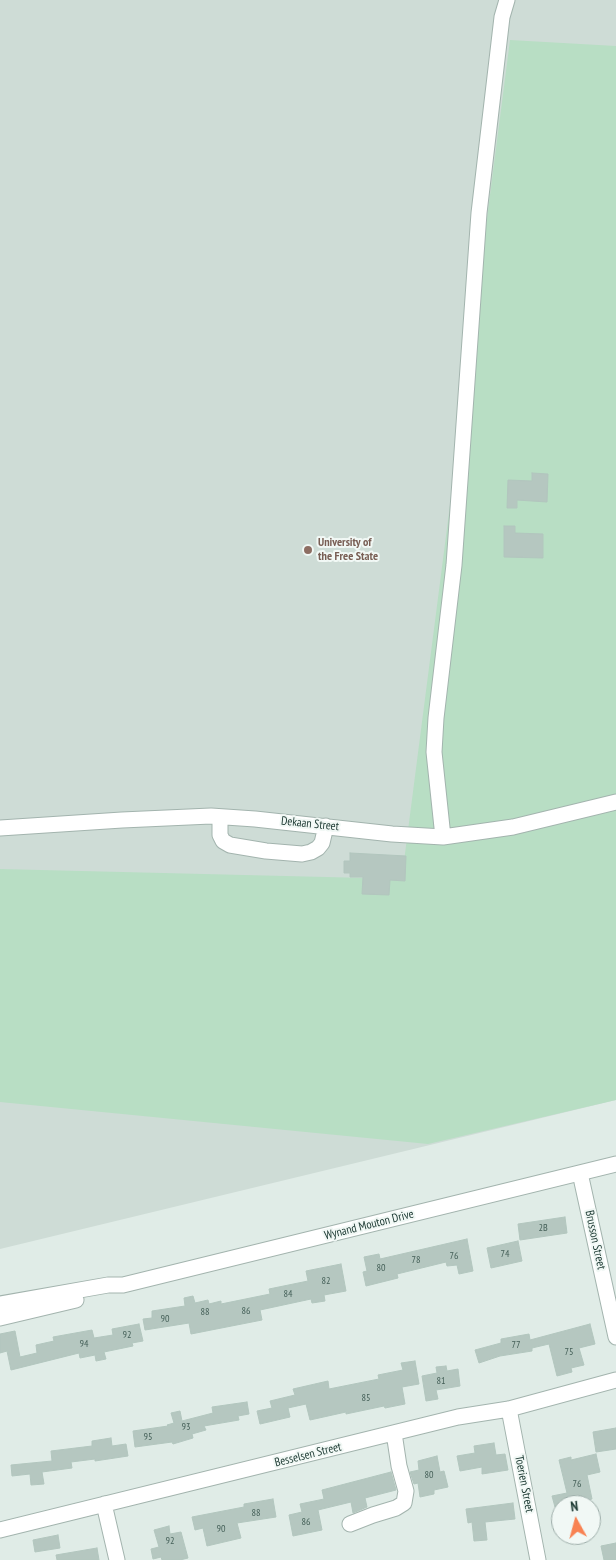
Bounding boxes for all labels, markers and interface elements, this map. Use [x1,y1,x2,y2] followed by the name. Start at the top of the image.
[318,536,378,564] place label: University of the Free State
[302,544,314,556] marker: University of the Free State
[280,814,340,834] street label: Dekaan Street
[323,1207,415,1243] street label: Wynand Mouton Drive
[582,1209,608,1271] street label: Brusson Street
[538,1222,548,1234] house number: 2B
[501,1248,509,1260] house number: 74
[450,1250,458,1262] house number: 76
[412,1254,420,1266] house number: 78
[377,1262,385,1274] house number: 80
[322,1275,330,1287] house number: 82
[284,1288,292,1300] house number: 84
[242,1305,250,1317] house number: 86
[201,1306,209,1318] house number: 88
[161,1313,169,1325] house number: 90
[123,1329,131,1341] house number: 92
[80,1338,88,1350] house number: 94
[512,1339,520,1351] house number: 77
[565,1346,573,1358] house number: 75
[437,1375,445,1387] house number: 81
[362,1392,370,1404] house number: 85
[182,1421,190,1433] house number: 93
[144,1431,152,1443] house number: 95
[273,1440,343,1470] street label: Besselsen Street
[511,1454,537,1514] street label: Toerien Street
[425,1469,433,1481] house number: 80
[573,1478,581,1490] house number: 76
[551,1495,601,1545] north arrow
[569,1497,579,1515] text: N
[252,1507,260,1519] house number: 88
[302,1516,310,1528] house number: 86
[217,1523,225,1535] house number: 90
[166,1535,174,1547] house number: 92

